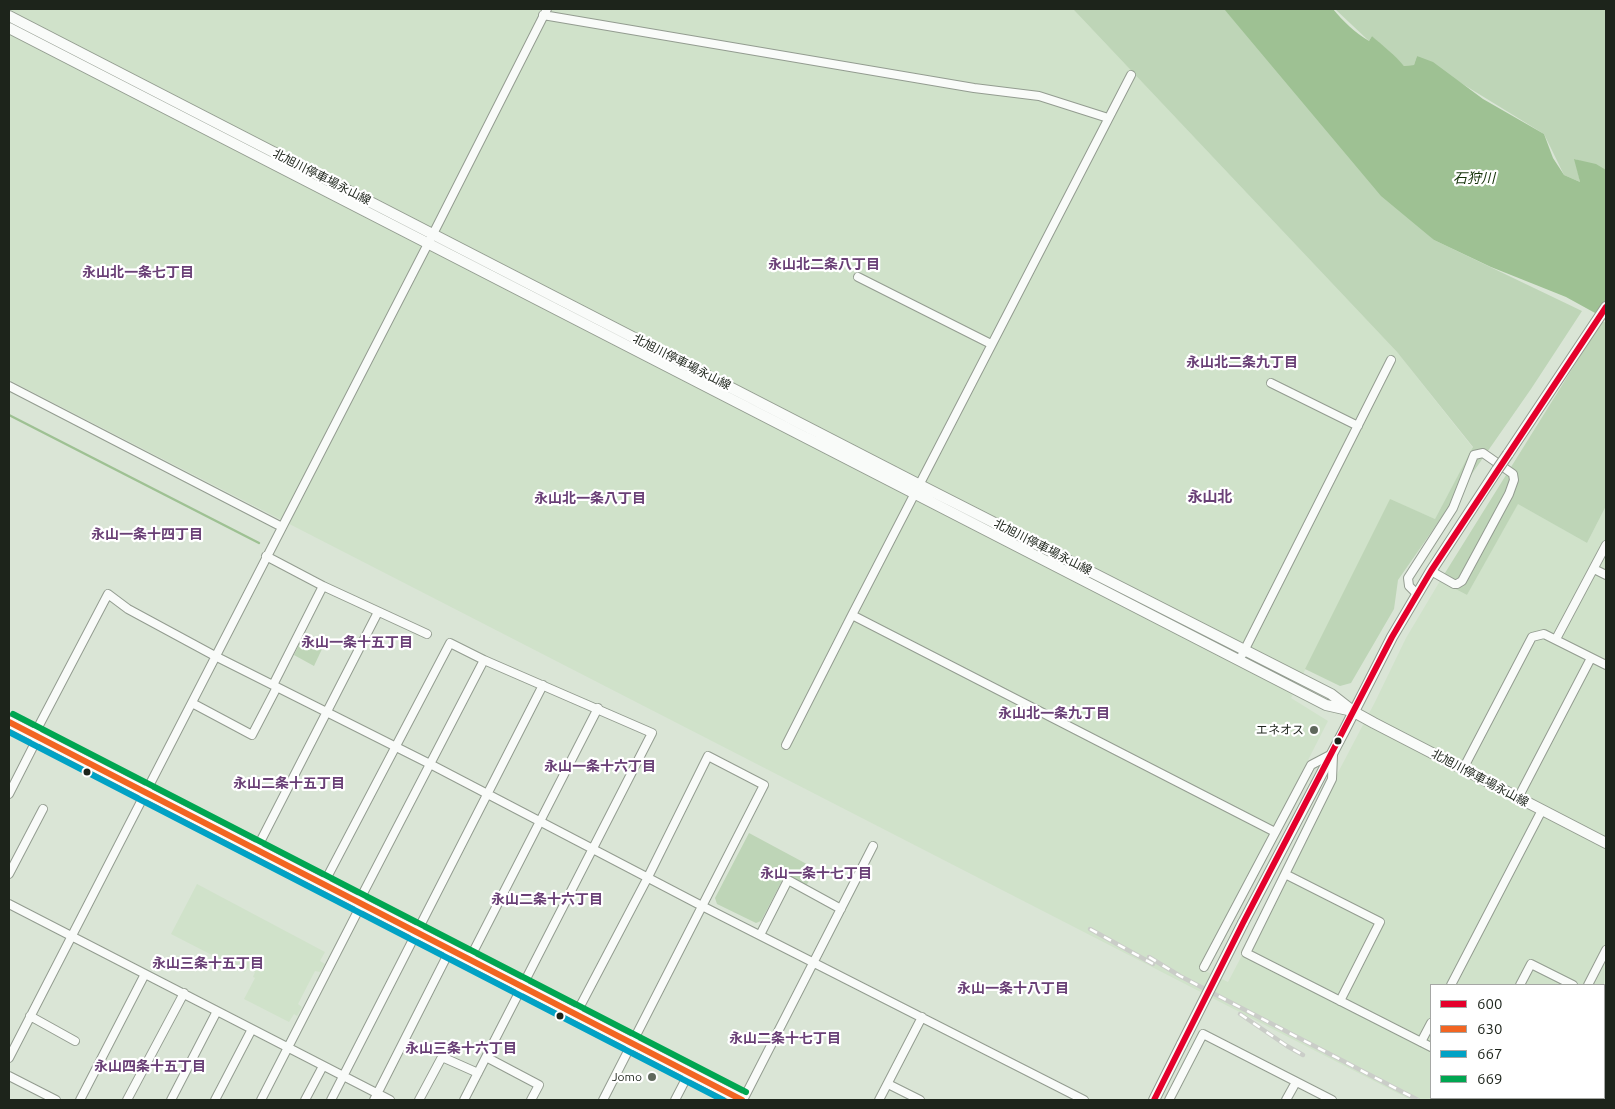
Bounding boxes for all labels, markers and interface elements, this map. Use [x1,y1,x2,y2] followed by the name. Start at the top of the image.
[271,146,373,208] street label: 北旭川停車場永山線
[1453,170,1495,186] water label: 石狩川
[768,256,880,272] district label: 永山北二条八丁目
[82,264,194,280] district label: 永山北一条七丁目
[631,331,733,393] street label: 北旭川停車場永山線
[1186,354,1298,370] district label: 永山北二条九丁目
[1188,488,1232,506] district label: 永山北
[534,490,646,506] district label: 永山北一条八丁目
[992,516,1094,578] street label: 北旭川停車場永山線
[91,526,203,542] district label: 永山一条十四丁目
[301,634,413,650] district label: 永山一条十五丁目
[998,705,1110,721] district label: 永山北一条九丁目
[1256,723,1304,737] place label: エネオス
[1308,724,1320,736] marker: エネオス
[1333,736,1343,746] unlabelled marker
[1429,746,1531,810] street label: 北旭川停車場永山線
[544,758,656,774] district label: 永山一条十六丁目
[82,767,92,777] unlabelled marker
[233,775,345,791] district label: 永山二条十五丁目
[760,865,872,881] district label: 永山一条十七丁目
[491,891,603,907] district label: 永山二条十六丁目
[152,955,264,971] district label: 永山三条十五丁目
[957,980,1069,996] district label: 永山一条十八丁目
[1430,984,1605,1099] legend
[1477,995,1502,1012] text: 600
[555,1011,565,1021] unlabelled marker
[1477,1020,1502,1037] text: 630
[729,1030,841,1046] district label: 永山二条十七丁目
[405,1040,517,1056] district label: 永山三条十六丁目
[1477,1045,1502,1062] text: 667
[94,1058,206,1074] district label: 永山四条十五丁目
[612,1070,642,1084] place label: Jomo
[1477,1070,1502,1087] text: 669
[646,1071,658,1083] marker: Jomo

